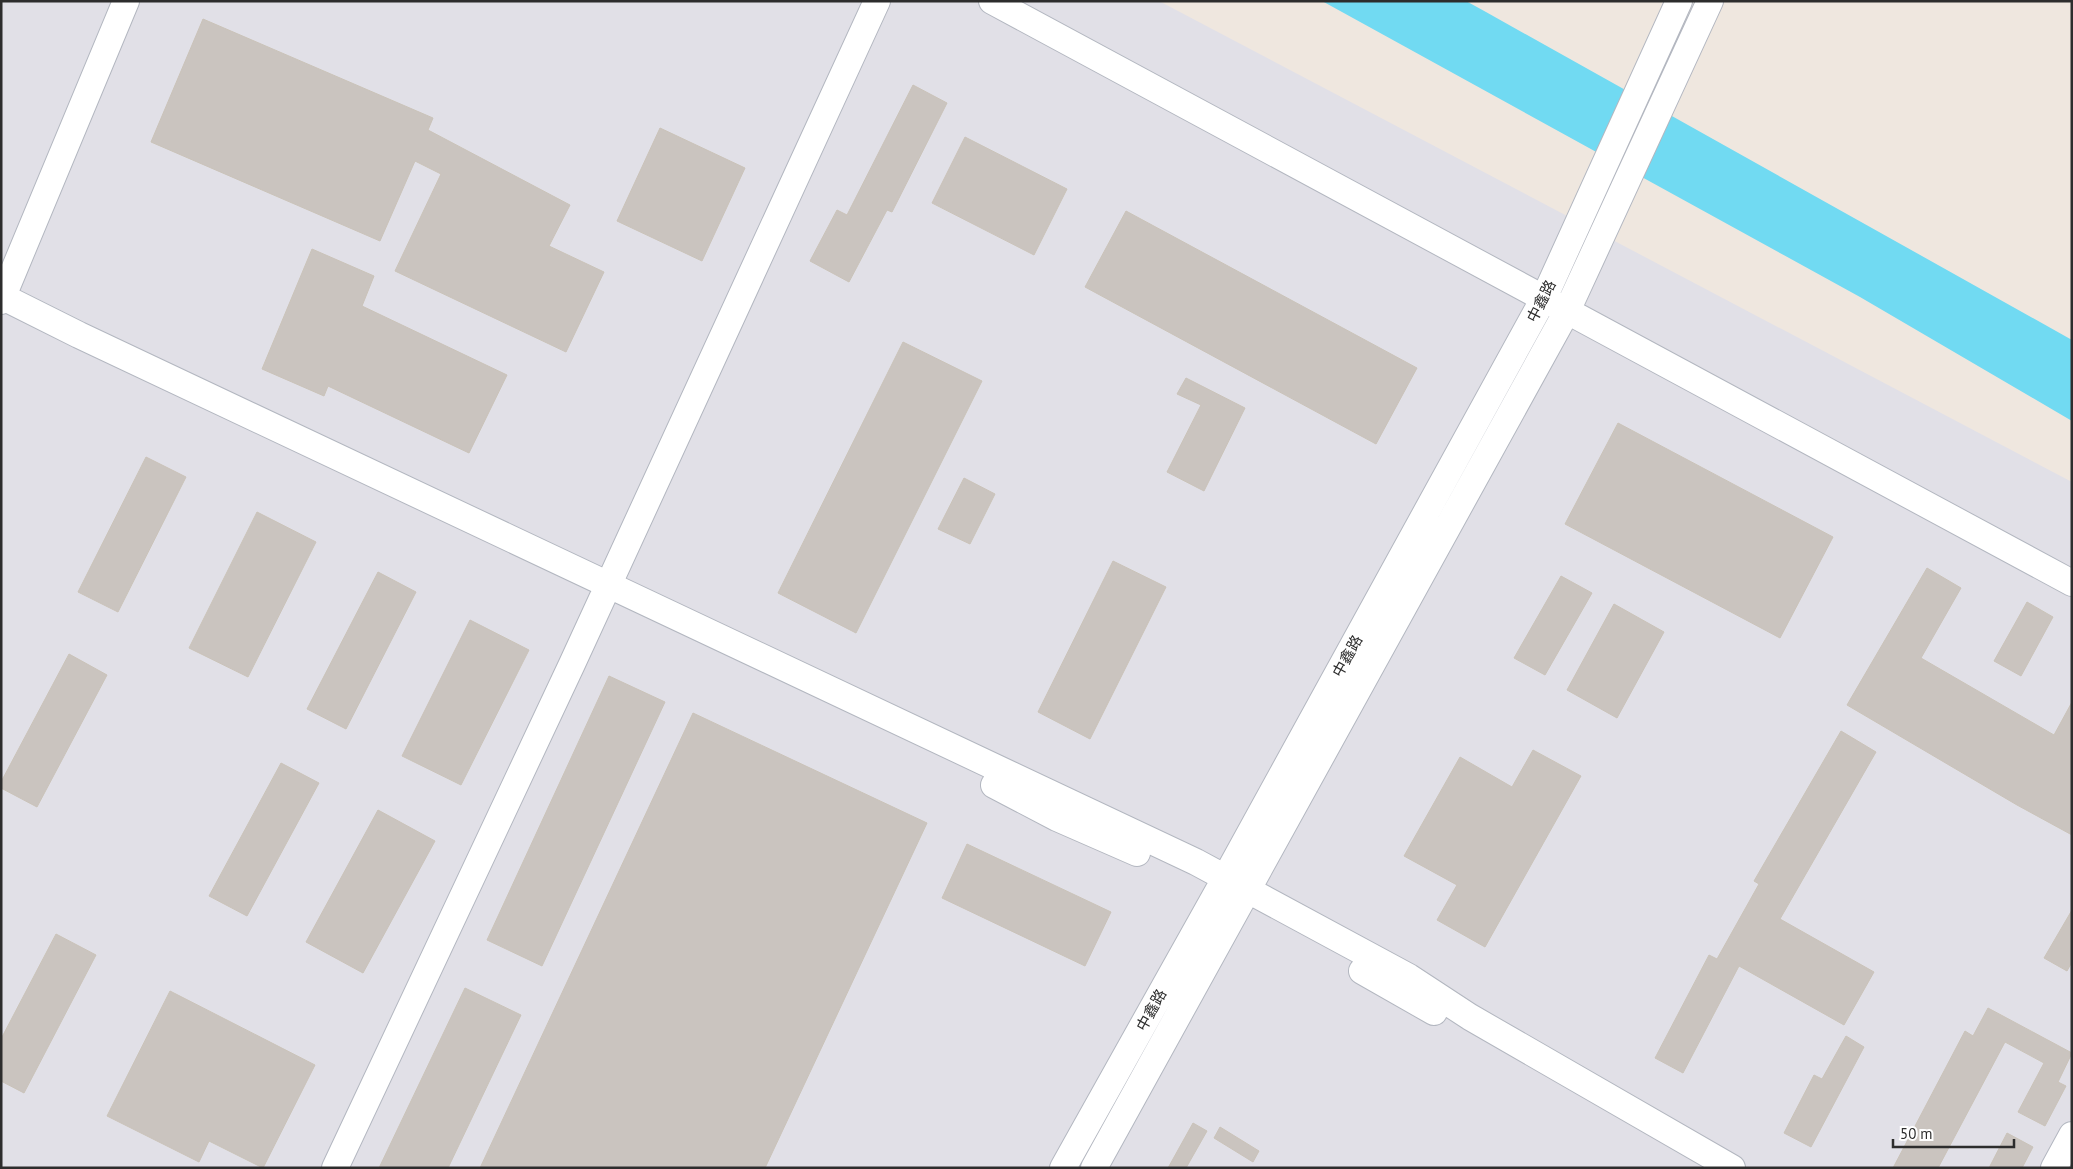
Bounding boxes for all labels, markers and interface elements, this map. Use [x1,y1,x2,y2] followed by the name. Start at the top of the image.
[1522,277,1560,325] street label: 中鑫路
[1328,632,1366,680] street label: 中鑫路
[1132,986,1170,1034] street label: 中鑫路
[1893,1116,2014,1148] scale bar
[1900,1124,1933,1143] text: 50 m

